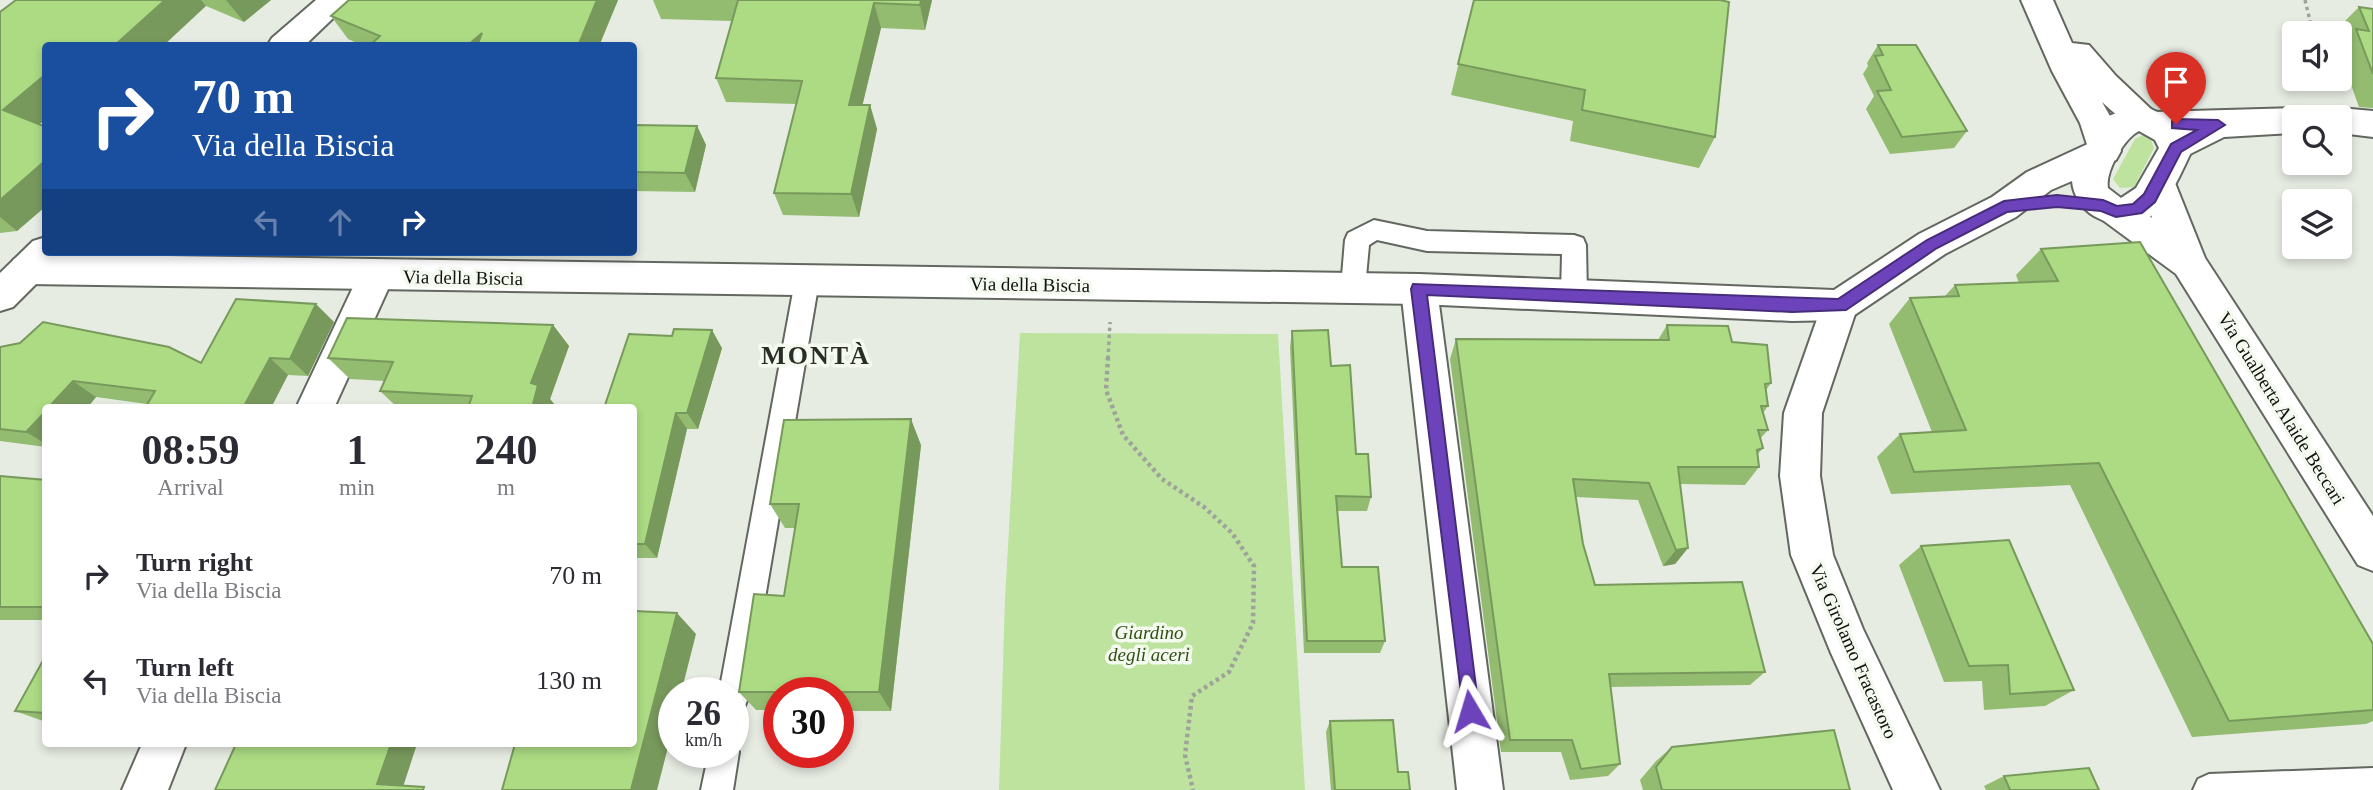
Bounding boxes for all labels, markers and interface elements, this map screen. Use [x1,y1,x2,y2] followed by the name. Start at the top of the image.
[2282,21,2352,259] map controls
[2282,21,2352,91] button: sound
[2146,52,2206,124] pin
[2157,63,2195,101] icon: arrive
[192,69,294,124] text: 70 m
[77,70,168,161] icon: right
[2282,105,2352,175] button: search
[192,127,394,163] text: Via della Biscia
[2282,189,2352,259] button: layers
[248,203,286,241] icon: left
[321,203,359,241] icon: ahead
[394,203,432,241] icon: right
[403,266,524,289] street label: Via della Biscia
[970,273,1091,296] street label: Via della Biscia
[2214,308,2350,508] street label: Via Gualberta Alaide Beccari
[761,341,871,370] district label: MONTÀ
[142,427,240,473] text: 08:59
[346,427,367,473] text: 1
[474,427,537,473] text: 240
[157,475,224,500] text: Arrival
[339,475,375,500] text: min
[497,475,515,500] text: m
[136,548,253,577] text: Turn right
[77,557,115,595] icon: right
[549,561,602,590] text: 70 m
[1806,561,1902,742] street label: Via Girolamo Fracastoro
[136,578,282,603] text: Via della Biscia
[1108,622,1190,665] park label: Giardino degli aceri
[136,653,234,682] text: Turn left
[77,662,115,700] icon: left
[536,666,602,695] text: 130 m
[1433,674,1507,748] position arrow
[763,677,854,768] speed limit sign: 30
[136,683,282,708] text: Via della Biscia
[686,694,721,733] text: 26
[685,730,722,750] text: km/h

